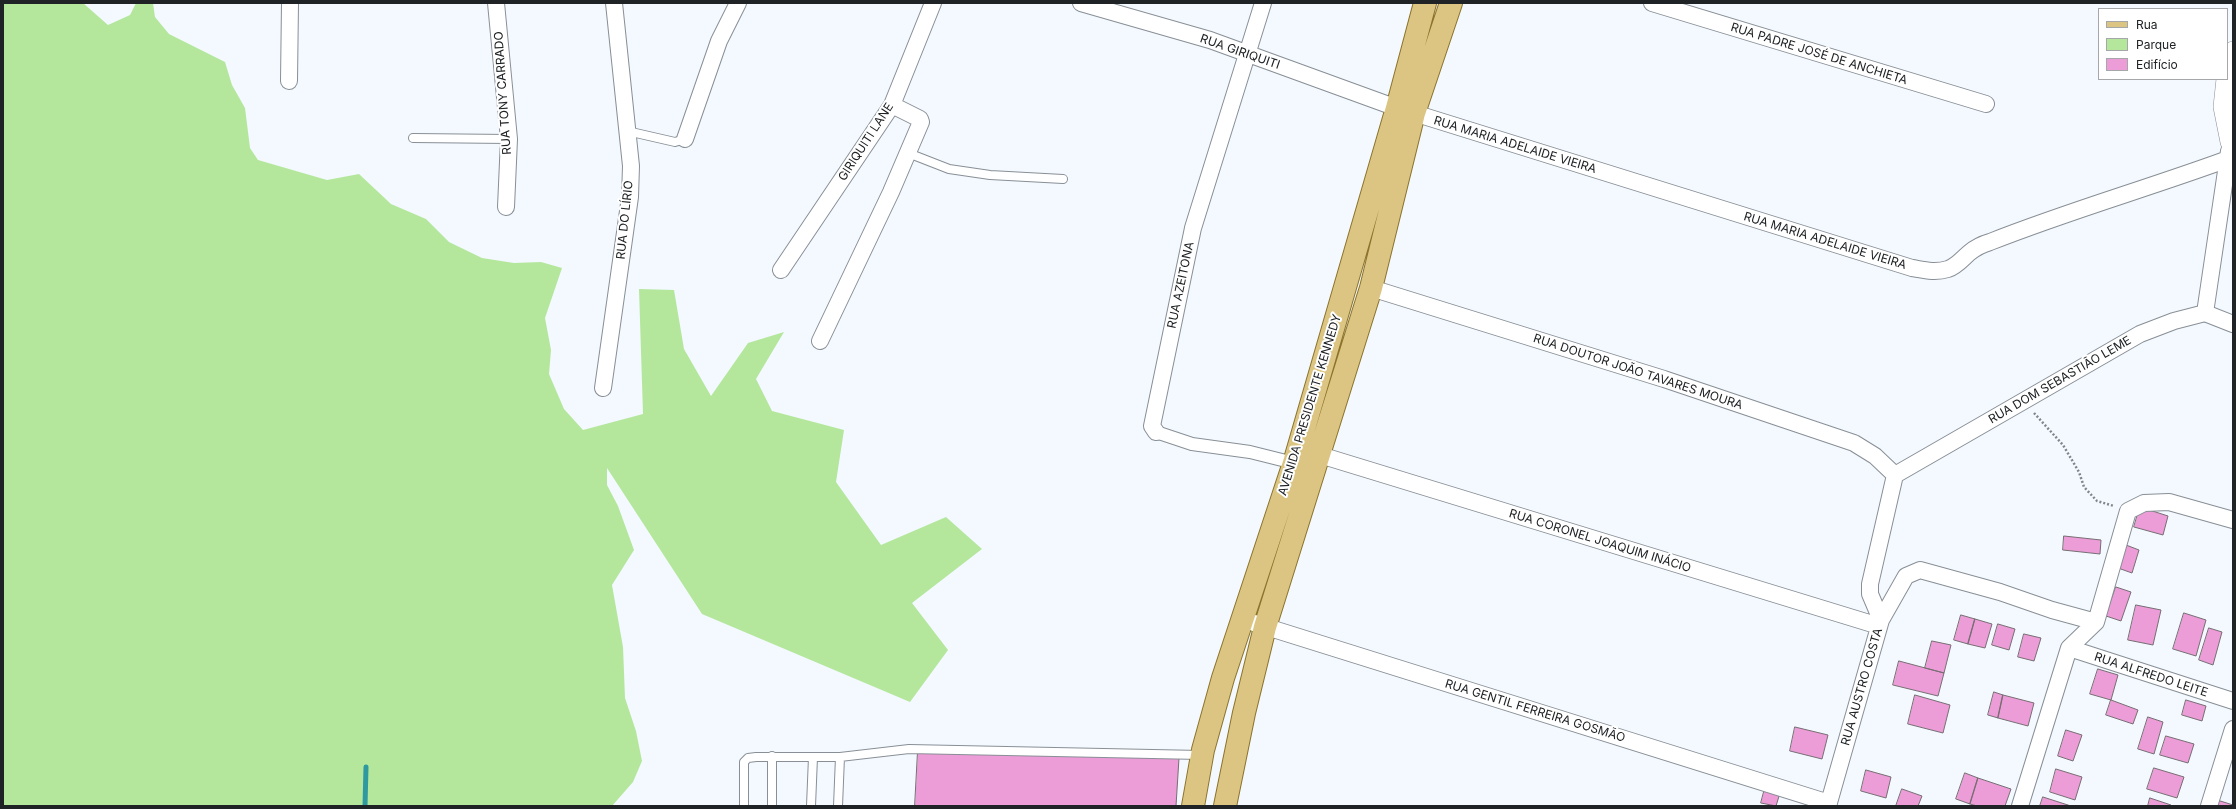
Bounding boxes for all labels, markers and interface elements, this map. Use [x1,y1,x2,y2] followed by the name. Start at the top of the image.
[2098,8,2228,80] legend
[2136,17,2158,32] text: Rua
[1729,20,1909,88] street label: RUA PADRE JOSÉ DE ANCHIETA
[492,31,514,155] street label: RUA TONY CARRADO
[1198,32,1282,72] street label: RUA GIRIQUITI
[2136,37,2176,52] text: Parque
[2136,57,2178,72] text: Edifício
[835,100,897,184] street label: GIRIQUITI LANE
[1432,113,1598,177] street label: RUA MARIA ADELAIDE VIEIRA
[614,180,636,260] street label: RUA DO LÍRIO
[1742,209,1908,273] street label: RUA MARIA ADELAIDE VIEIRA
[1165,240,1197,330] street label: RUA AZEITONA
[1276,313,1344,497] street label: AVENIDA PRESIDENTE KENNEDY
[1531,331,1745,413] street label: RUA DOUTOR JOÃO TAVARES MOURA
[1986,333,2134,427] street label: RUA DOM SEBASTIÃO LEME
[1507,506,1693,576] street label: RUA CORONEL JOAQUIM INÁCIO
[1838,627,1886,747] street label: RUA AUSTRO COSTA
[2092,650,2210,700] street label: RUA ALFREDO LEITE
[1443,677,1627,745] street label: RUA GENTIL FERREIRA GOSMÃO

